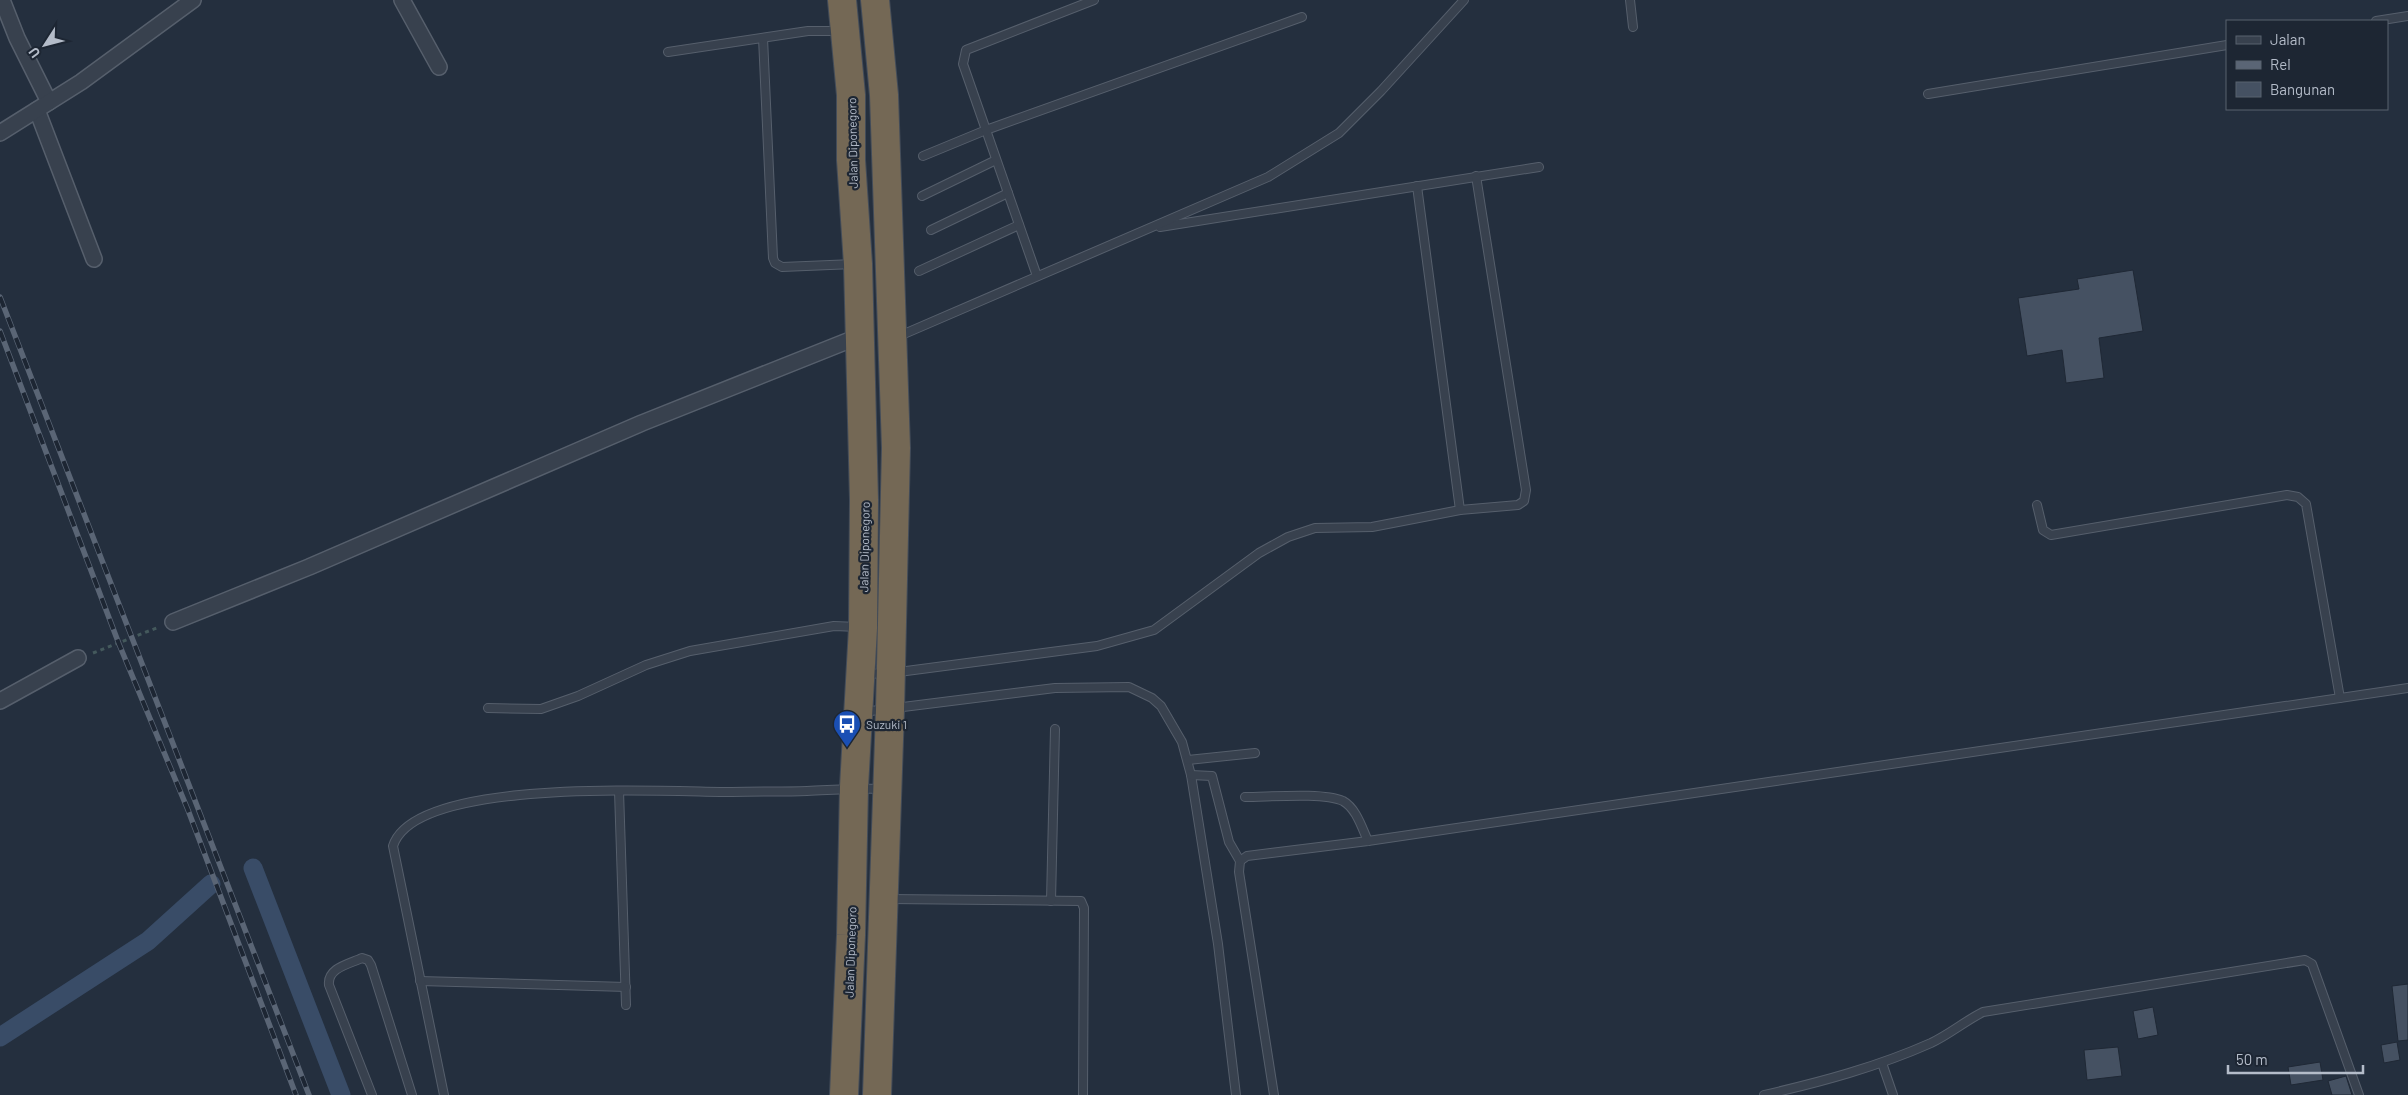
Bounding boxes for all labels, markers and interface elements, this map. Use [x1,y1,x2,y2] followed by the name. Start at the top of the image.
[20,20,70,70] north arrow
[2226,20,2388,110] legend
[2270,30,2306,48] text: Jalan
[25,44,44,61] text: U
[2270,55,2291,73] text: Rel
[2270,80,2335,98] text: Bangunan
[844,97,860,189] street label: Jalan Diponegoro
[856,501,872,593] street label: Jalan Diponegoro
[832,709,862,748] bus stop icon: Suzuki 1
[866,717,907,731] place label: Suzuki 1
[841,906,859,998] street label: Jalan Diponegoro
[2228,1042,2363,1074] scale bar
[2236,1050,2268,1068] text: 50 m

